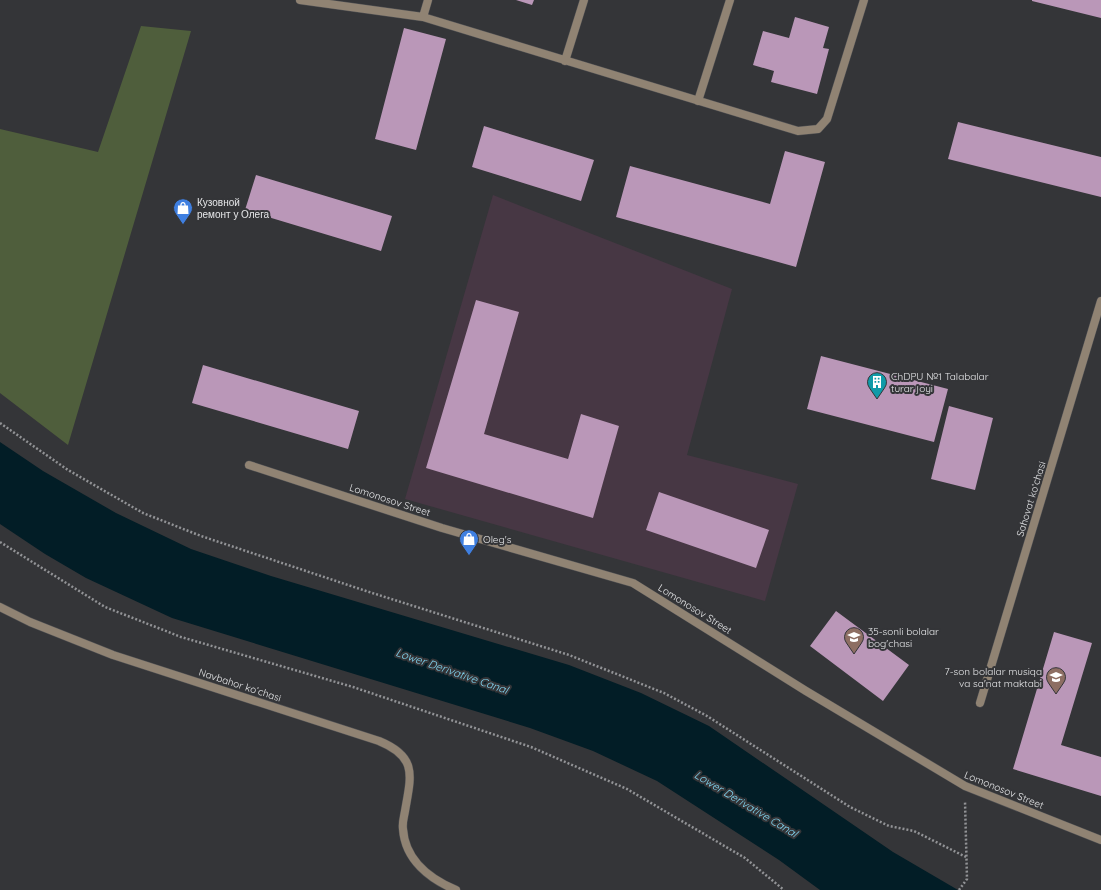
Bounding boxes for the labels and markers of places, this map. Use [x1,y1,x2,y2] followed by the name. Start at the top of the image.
[197,196,270,221] place label: Кузовной ремонт у Олега
[172,197,194,225] shop icon: Кузовной ремонт у Олега
[891,370,989,395] place label: ChDPU №1 Talabalar turar joyi
[866,371,888,399] building icon: ChDPU №1 Talabalar turar joyi
[458,528,480,556] shop icon: Oleg's
[483,533,512,546] place label: Oleg's
[868,625,939,650] place label: 35-sonli bolalar bog'chasi
[843,626,865,654] school or university icon: 35-sonli bolalar bog'chasi
[945,665,1042,690] place label: 7-son bolalar musiqa va sa'nat maktabi
[1045,666,1067,694] school or university icon: 7-son bolalar musiqa va sa'nat maktabi

